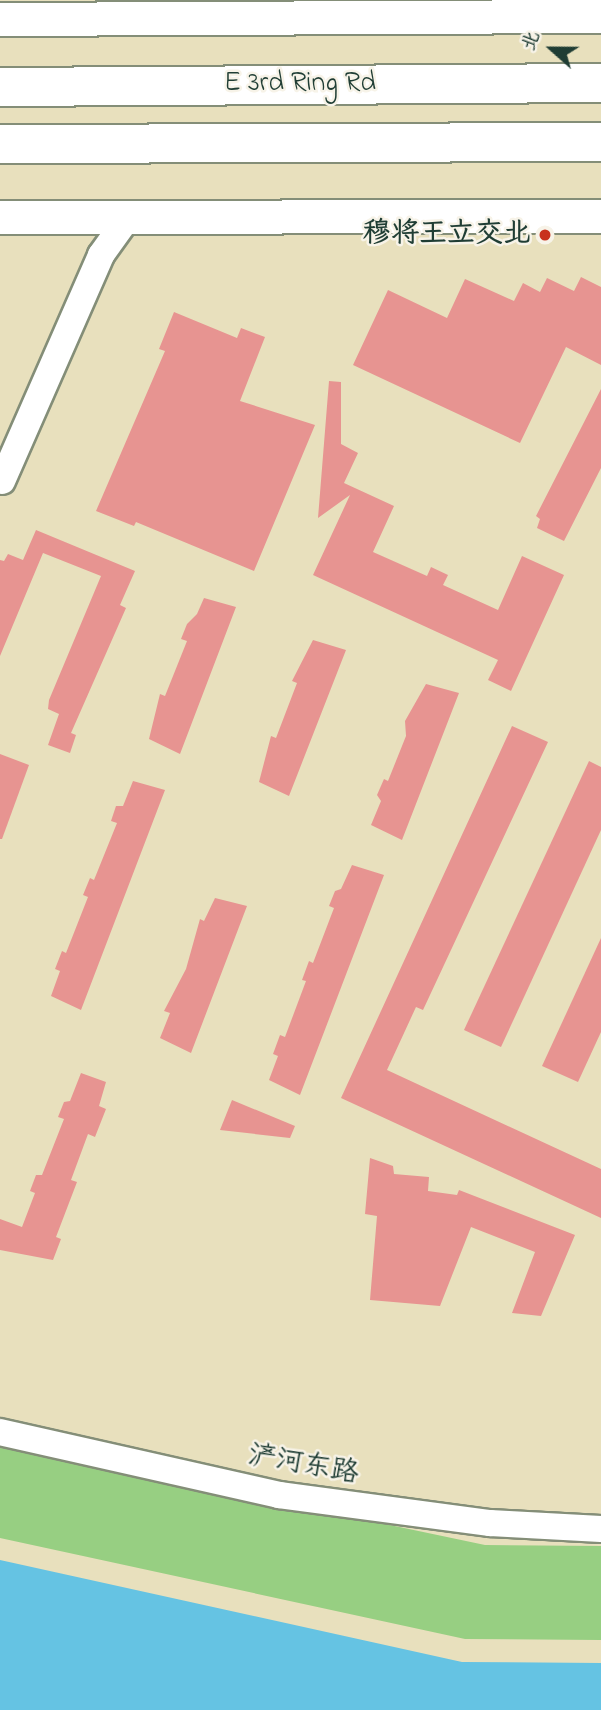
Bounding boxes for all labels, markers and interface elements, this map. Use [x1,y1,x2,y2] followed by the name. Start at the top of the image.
[517,14,587,84] north arrow
[516,28,548,55] text: 北
[224,67,376,101] street label: E 3rd Ring Rd
[363,218,531,252] place label: 穆将王立交北
[537,227,553,243] marker: 穆将王立交北
[245,1440,361,1492] street label: 浐河东路

